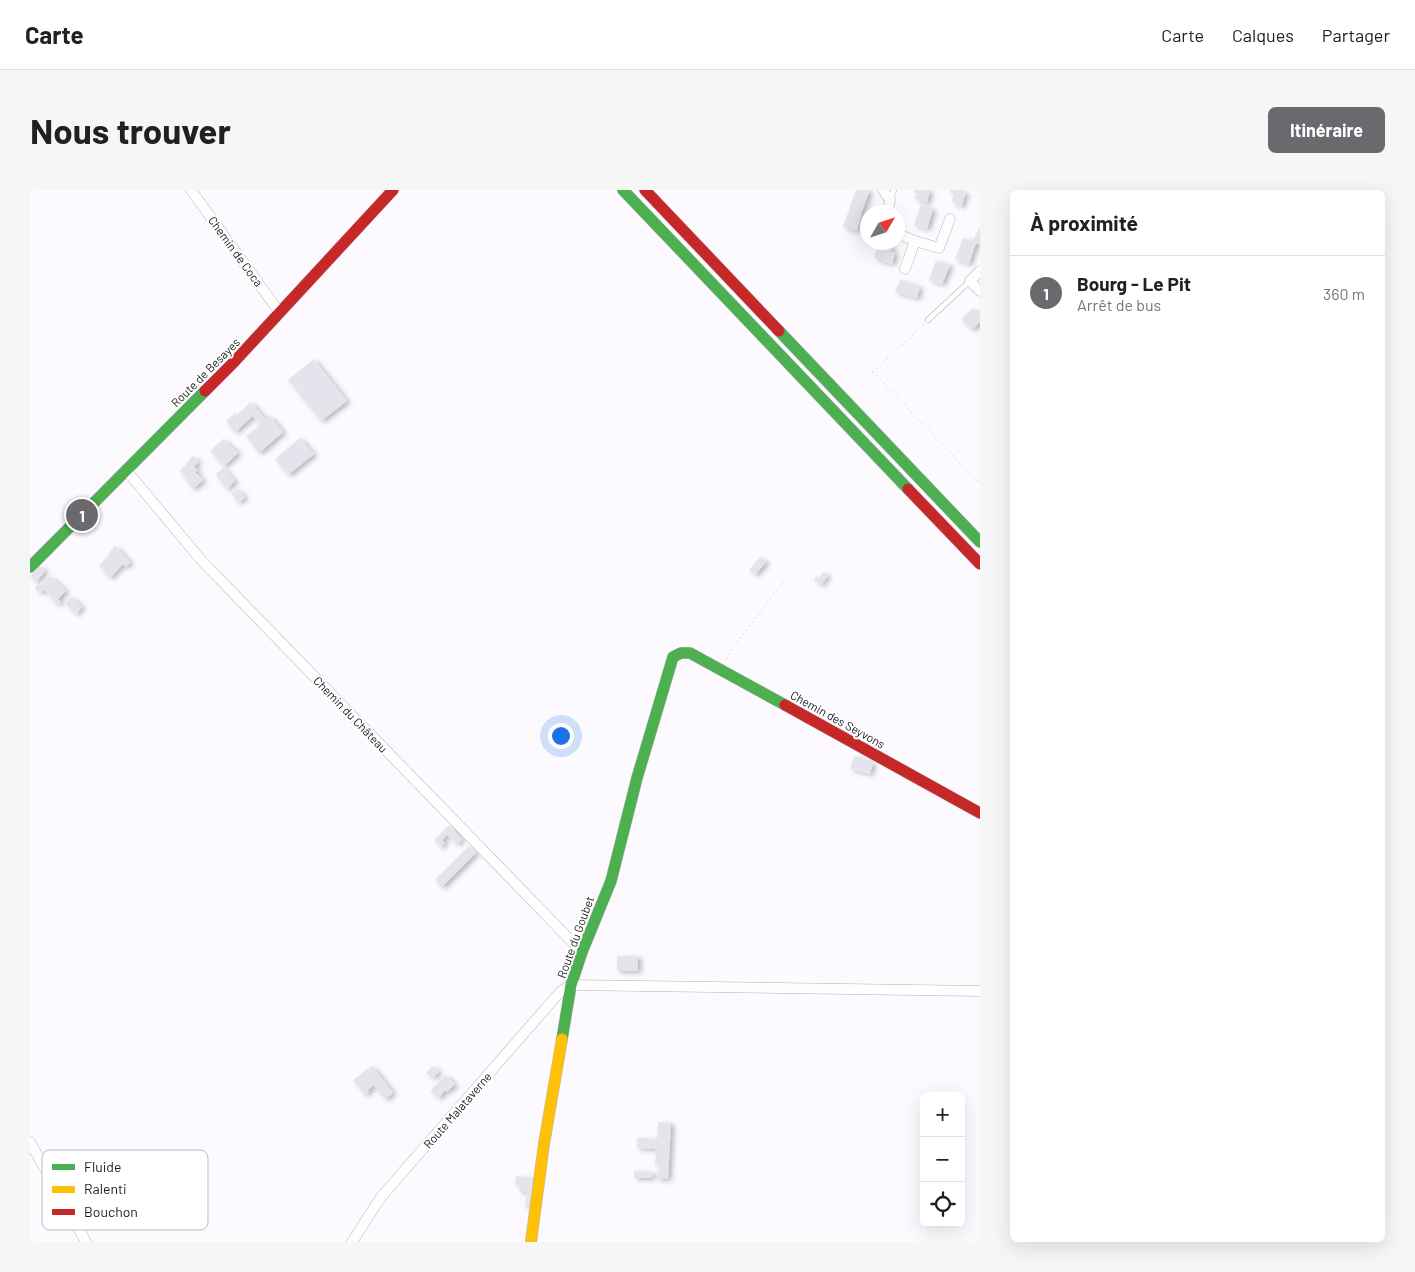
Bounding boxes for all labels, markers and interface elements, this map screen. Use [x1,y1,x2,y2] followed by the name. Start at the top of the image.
[25,20,84,49] text: Carte
[1161,24,1204,46] text: Carte
[1232,24,1294,46] text: Calques
[1322,24,1390,46] text: Partager
[1268,107,1385,153] button: Itinéraire
[30,109,231,151] text: Nous trouver
[860,205,905,250] north arrow
[1030,210,1138,235] text: À proximité
[206,213,266,289] street label: Chemin de Coca
[1077,272,1191,295] text: Bourg - Le Pit
[1043,284,1049,303] text: 1
[1323,284,1365,303] text: 360 m
[1077,295,1161,314] text: Arrêt de bus
[168,334,243,409] street label: Route de Besayes
[66,496,98,534] pin: 1
[311,673,391,755] street label: Chemin du Château
[788,687,888,751] street label: Chemin des Seyvons
[548,723,574,749] your location
[554,894,596,980] street label: Route du Goubet
[420,1069,494,1151] street label: Route Malataverne
[920,1092,965,1227] map controls
[920,1092,965,1137] button: +
[920,1137,965,1182] button: −
[42,1150,208,1230] legend
[84,1158,121,1175] text: Fluide
[84,1180,127,1197] text: Ralenti
[920,1182,965,1227] button: locate
[84,1203,138,1220] text: Bouchon

